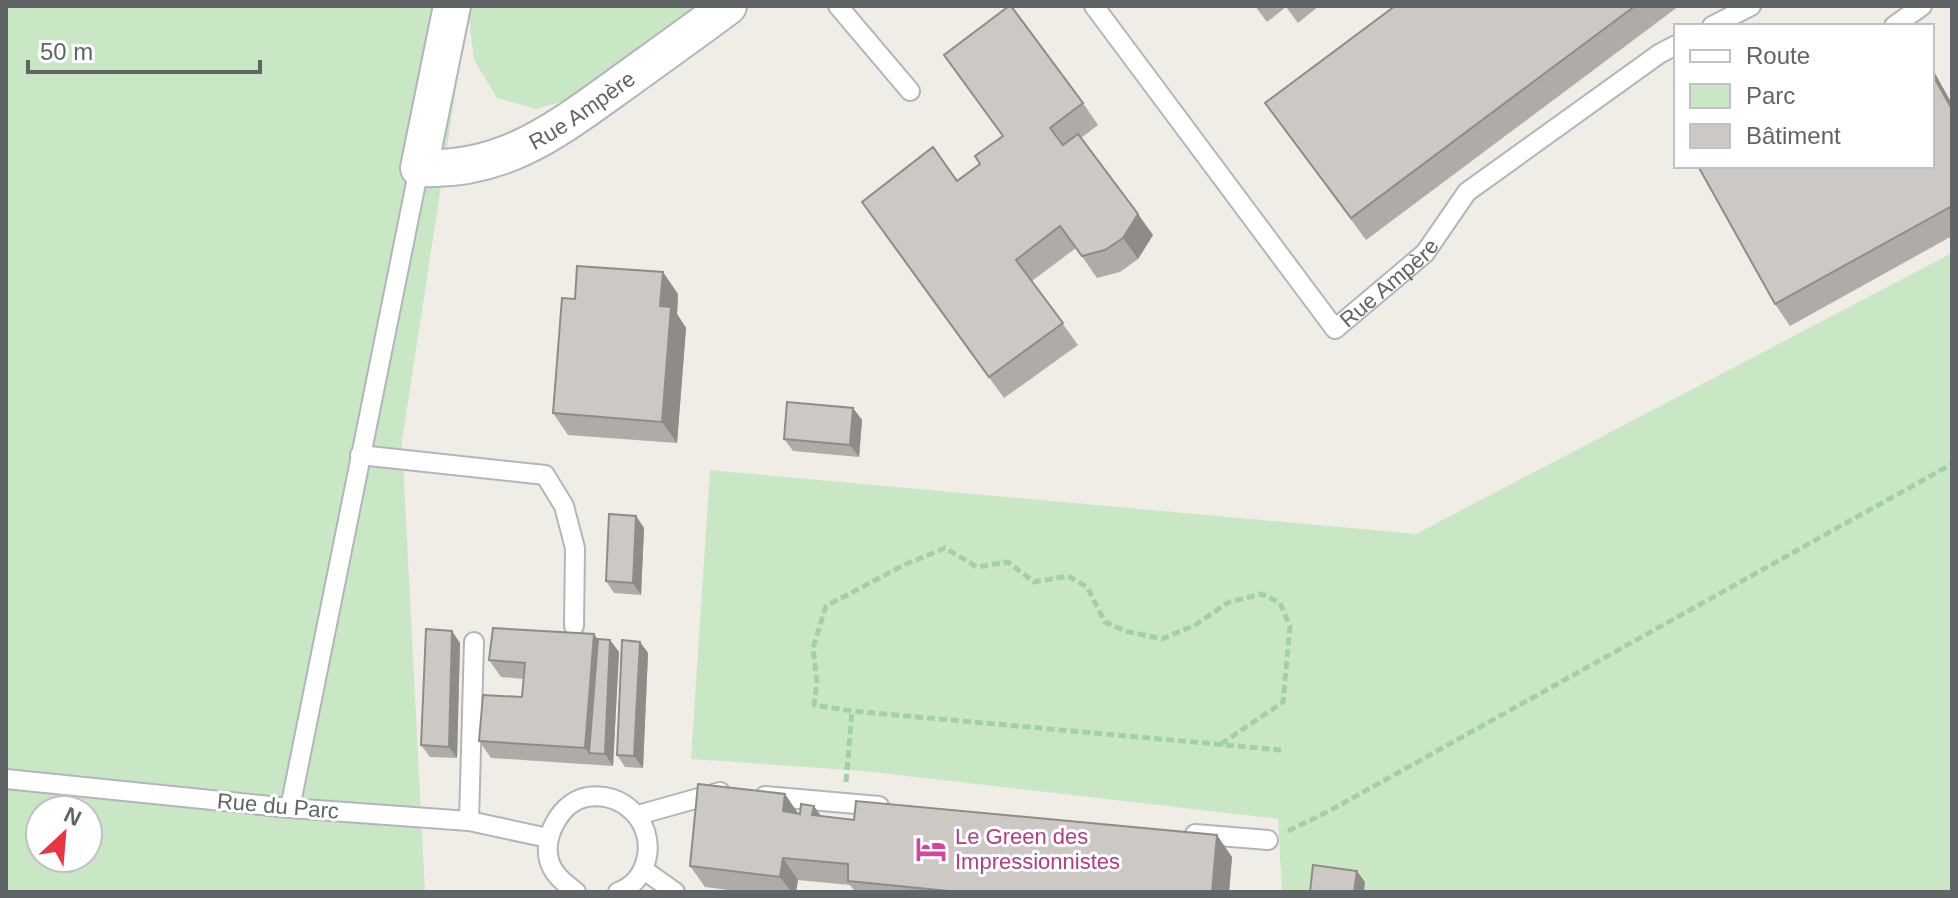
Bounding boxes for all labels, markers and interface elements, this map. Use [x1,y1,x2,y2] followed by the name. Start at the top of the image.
[28,24,260,74] scale bar
[1674,24,1934,168] legend
[40,38,93,65] text: 50 m
[1746,42,1810,69] text: Route
[524,65,640,154] street label: Rue Ampère
[1746,82,1795,109] text: Parc
[1746,122,1841,149] text: Bâtiment
[1334,234,1443,332] street label: Rue Ampère
[216,788,340,824] street label: Rue du Parc
[24,794,104,874] north arrow
[60,802,85,831] text: N
[955,824,1120,874] place label: Le Green des Impressionnistes
[914,832,948,866] hotel icon: Le Green des Impressionnistes

